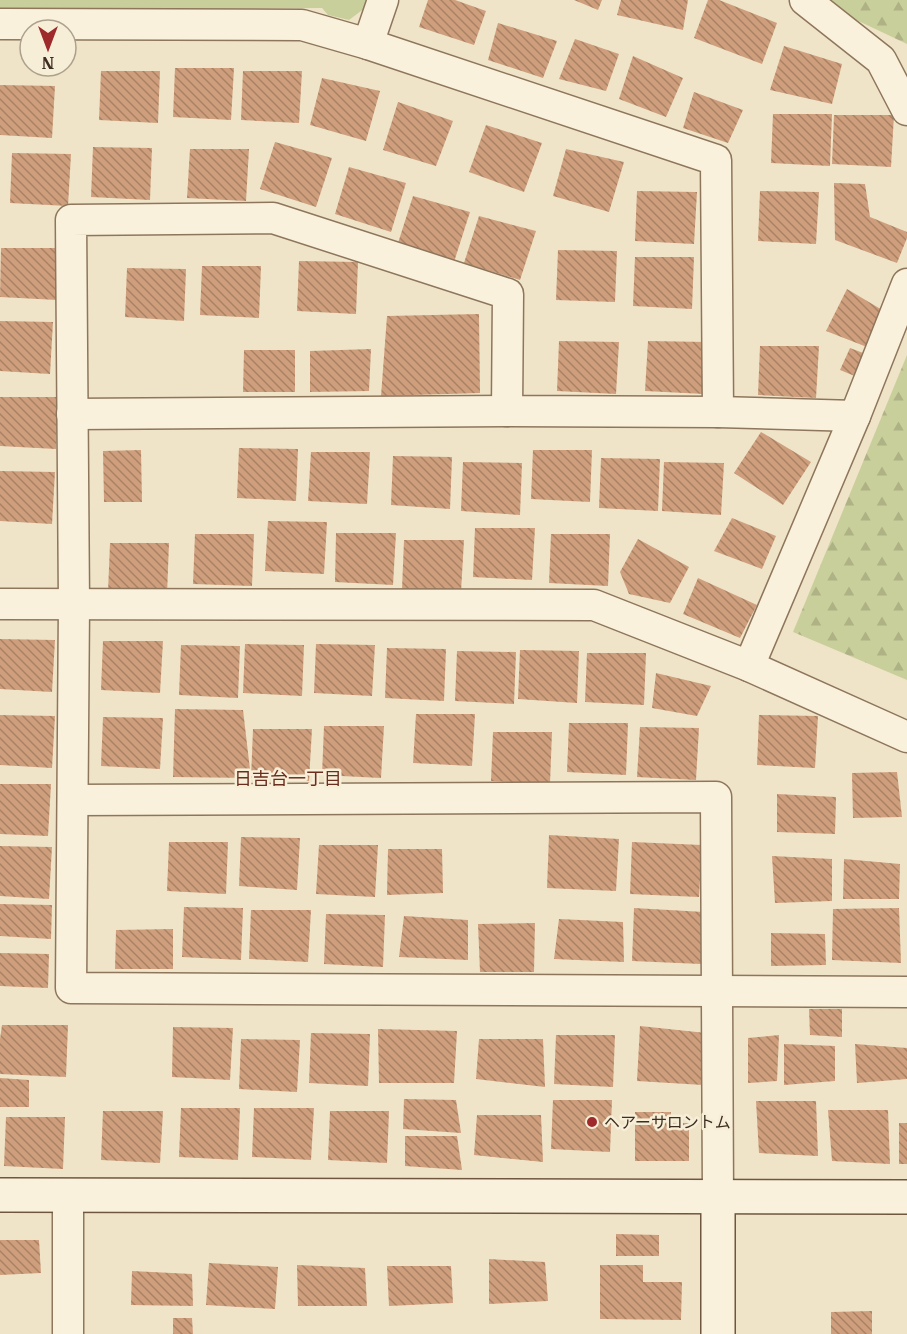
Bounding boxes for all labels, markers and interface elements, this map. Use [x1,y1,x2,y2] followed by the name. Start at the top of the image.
[18,18,78,78] north arrow
[42,53,54,73] text: N
[234,767,342,790] district label: 日吉台一丁目
[604,1112,731,1132] place label: ヘアーサロントム
[585,1115,599,1129] marker: ヘアーサロントム

